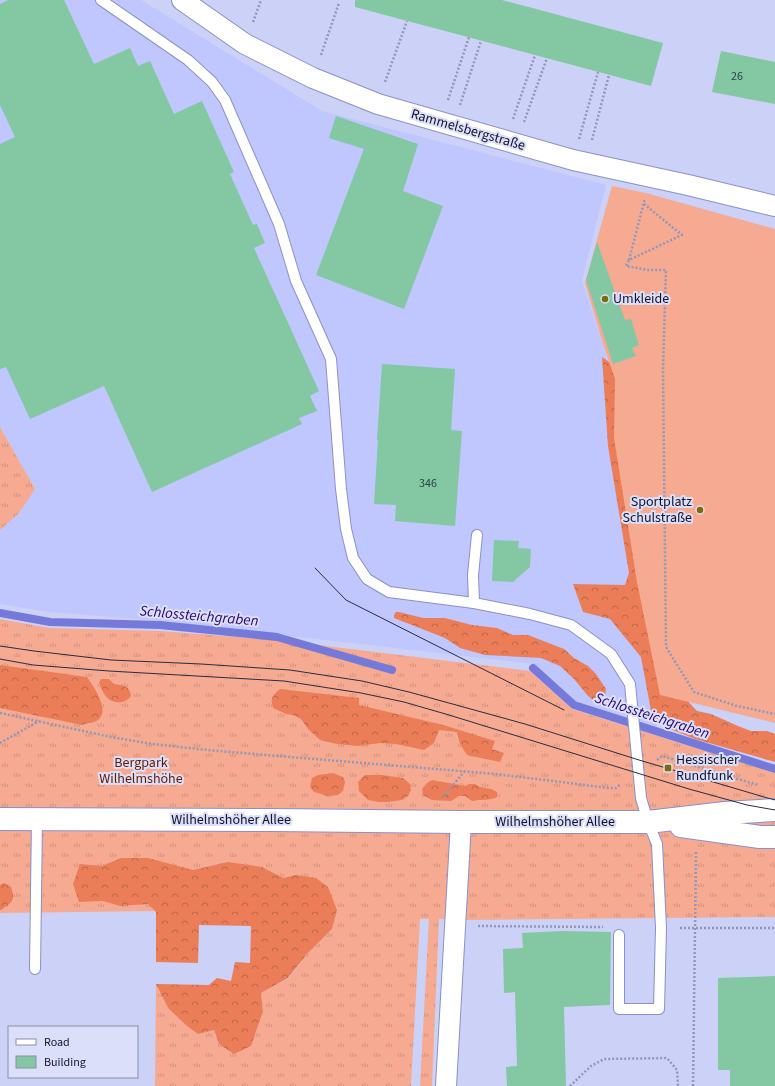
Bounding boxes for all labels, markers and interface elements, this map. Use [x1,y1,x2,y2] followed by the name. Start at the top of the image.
[731,68,743,85] house number: 26
[409,104,527,156] street label: Rammelsbergstraße
[613,289,669,309] place label: Umkleide
[600,294,610,304] marker: Umkleide
[419,475,437,492] house number: 346
[622,492,692,528] place label: Sportplatz Schulstraße
[695,505,705,515] marker: Sportplatz Schulstraße
[139,600,259,632] water label: Schlossteichgraben
[592,688,712,744] water label: Schlossteichgraben
[676,750,739,786] place label: Hessischer Rundfunk
[99,753,183,789] park label: Bergpark Wilhelmshöhe
[663,763,673,773] marker: Hessischer Rundfunk
[171,810,291,830] street label: Wilhelmshöher Allee
[495,812,615,832] street label: Wilhelmshöher Allee
[8,1026,138,1078] legend
[44,1034,70,1051] text: Road
[44,1054,86,1071] text: Building

